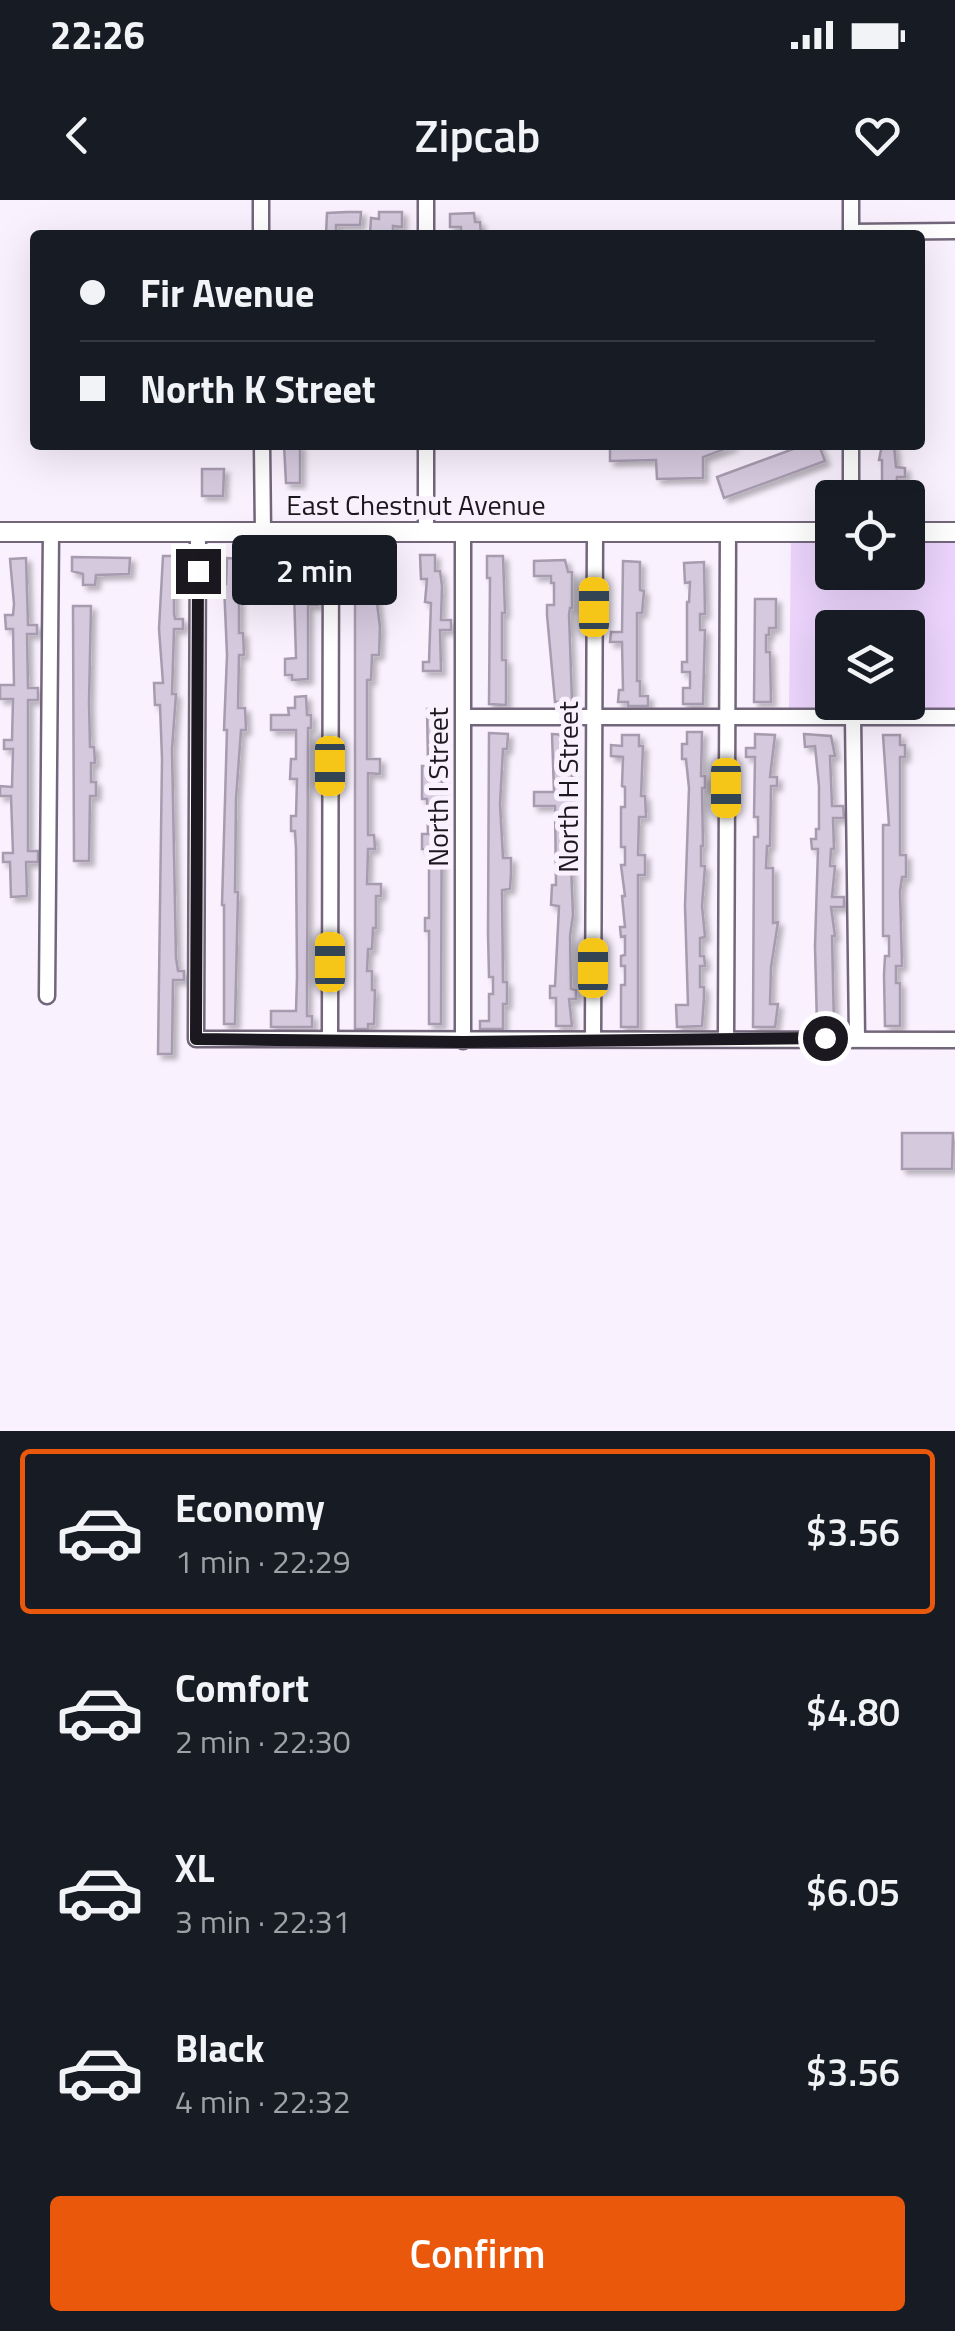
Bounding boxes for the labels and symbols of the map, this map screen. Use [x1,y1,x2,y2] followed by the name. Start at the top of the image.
[286,483,546,526] street label: East Chestnut Avenue
[233,536,398,606] callout: 2 min
[176,549,221,594] route end
[579,577,609,637] car
[546,701,589,873] street label: North H Street
[416,707,459,867] street label: North I Street
[315,736,345,796] car
[711,758,741,818] car
[315,932,345,992] car
[578,938,608,998] car
[803,1016,848,1061] route start

